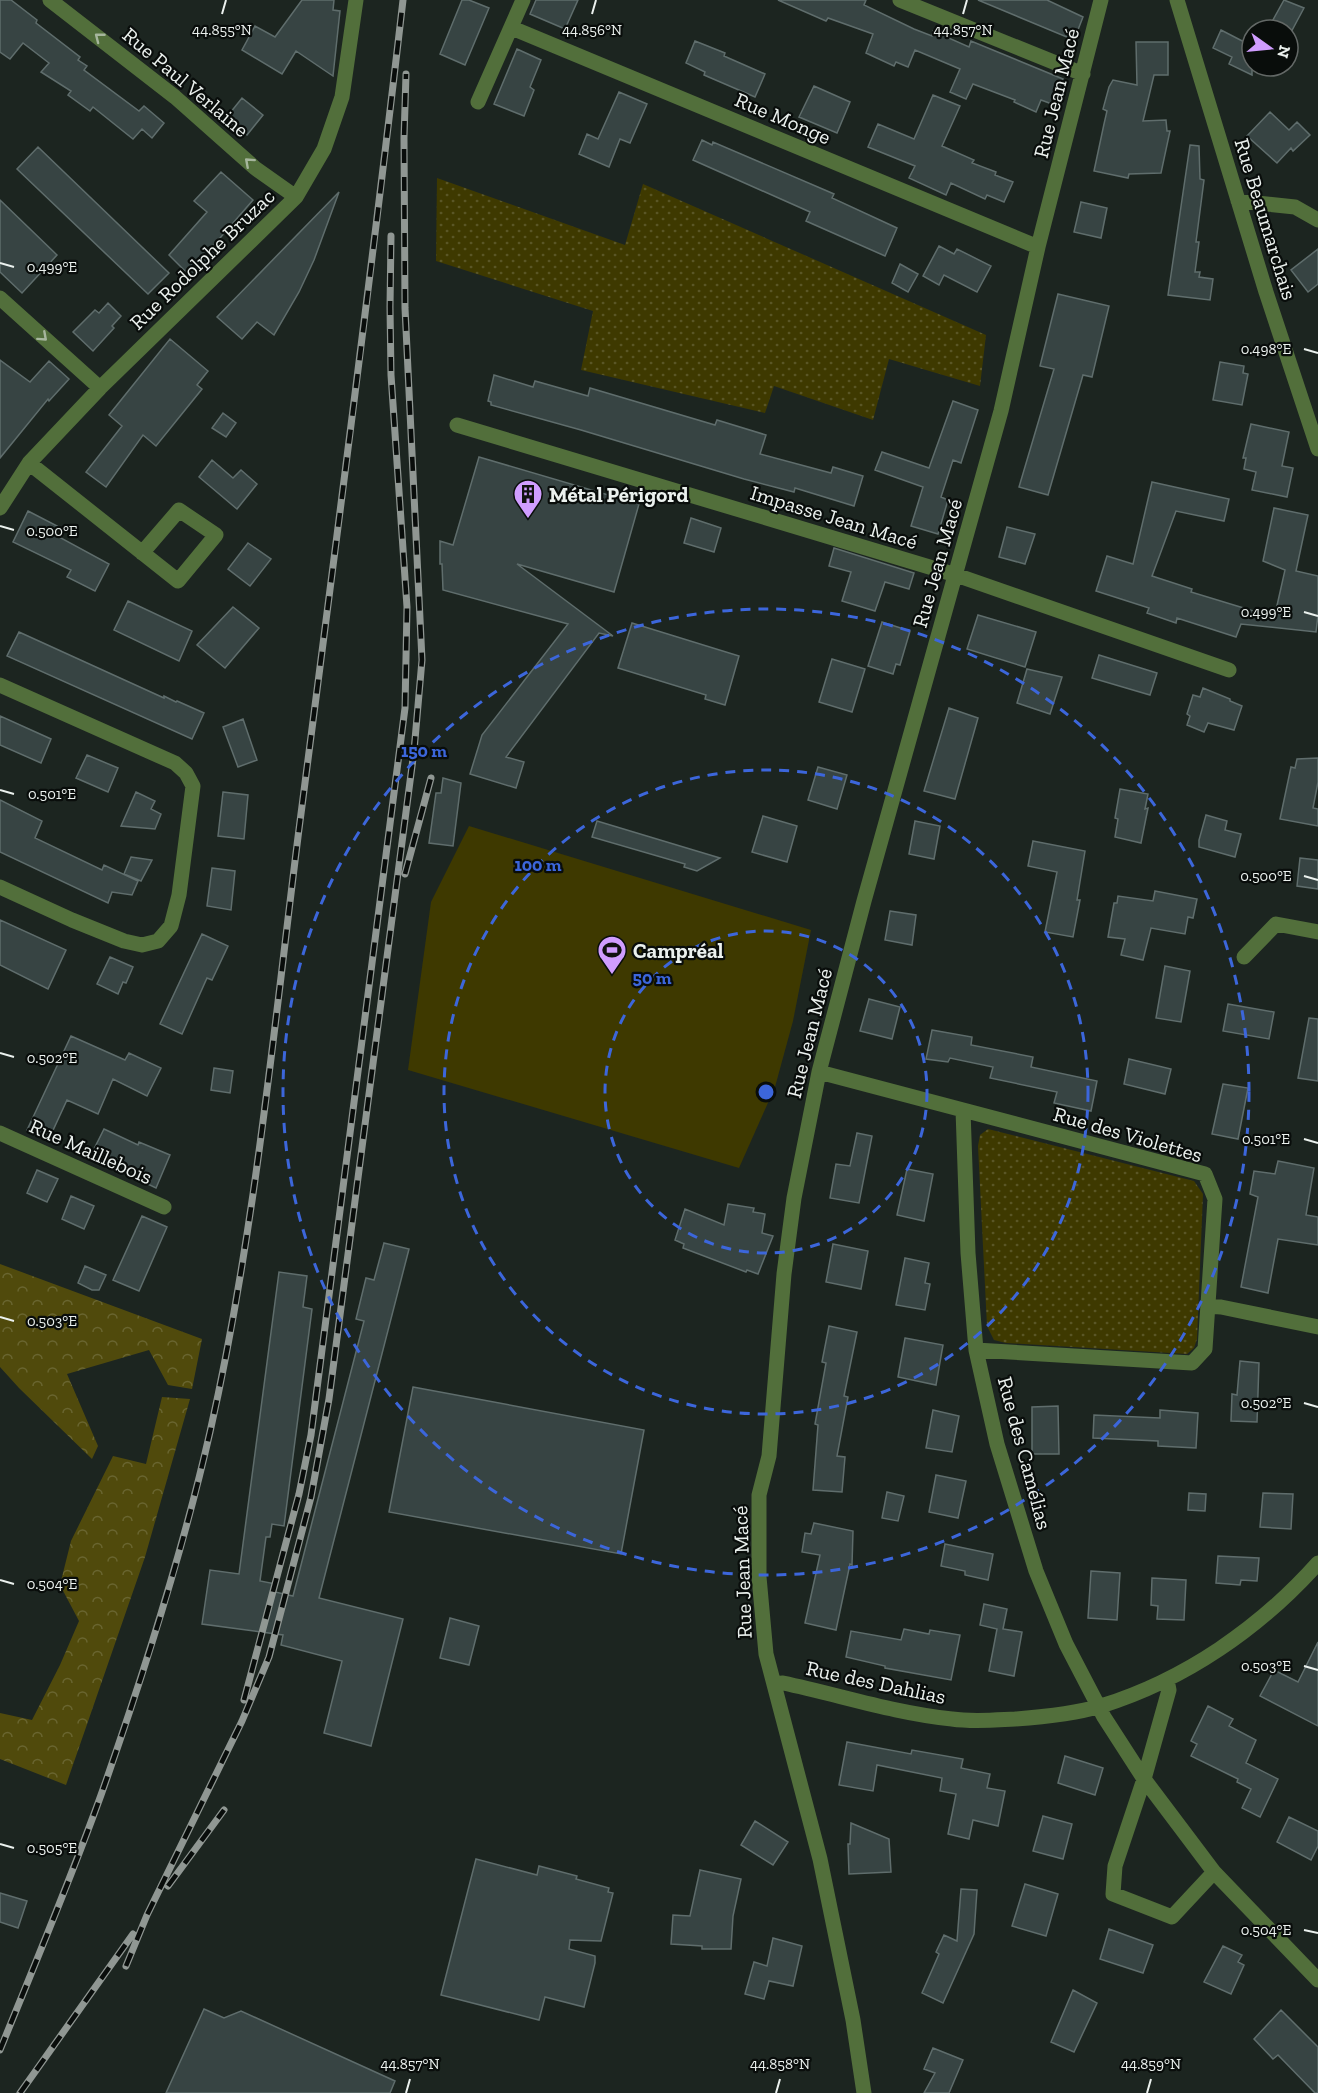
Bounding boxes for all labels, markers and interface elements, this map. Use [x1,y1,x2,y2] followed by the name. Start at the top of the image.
[1240,18,1300,78] north arrow
[192,21,252,39] text: 44.855°N
[562,21,622,39] text: 44.856°N
[933,21,993,39] text: 44.857°N
[118,22,254,142] street label: Rue Paul Verlaine
[1028,25,1084,160] street label: Rue Jean Macé
[95,34,106,45] one-way arrow
[1273,43,1295,60] text: N
[731,87,835,149] street label: Rue Monge
[1230,135,1302,303] street label: Rue Beaumarchais
[245,158,256,169] one-way arrow
[124,183,280,335] street label: Rue Rodolphe Bruzac
[27,258,77,276] text: 0.499°E
[37,330,47,341] one-way arrow
[1241,340,1291,358] text: 0.498°E
[512,478,544,520] building icon: Métal Périgord
[748,480,921,554] street label: Impasse Jean Macé
[549,482,689,507] place label: Métal Périgord
[907,496,967,630] street label: Rue Jean Macé
[26,522,78,540] text: 0.500°E
[1241,603,1291,621] text: 0.499°E
[401,740,447,762] text: 150 m
[28,785,76,803] text: 0.501°E
[514,854,562,876] text: 100 m
[1240,867,1292,885] text: 0.500°E
[596,934,628,976] sports icon: Campréal
[633,938,724,963] place label: Campréal
[781,965,837,1100] street label: Rue Jean Macé
[633,967,672,989] text: 50 m
[27,1049,77,1067] text: 0.502°E
[756,1082,776,1102] centre of rings
[1051,1101,1205,1167] street label: Rue des Violettes
[26,1113,156,1189] street label: Rue Maillebois
[1242,1130,1290,1148] text: 0.501°E
[27,1312,77,1330] text: 0.503°E
[993,1374,1057,1532] street label: Rue des Camélias
[1241,1394,1291,1412] text: 0.502°E
[727,1505,757,1639] street label: Rue Jean Macé
[27,1575,77,1593] text: 0.504°E
[804,1655,948,1709] street label: Rue des Dahlias
[1241,1657,1291,1675] text: 0.503°E
[27,1839,77,1857] text: 0.505°E
[1241,1921,1291,1939] text: 0.504°E
[380,2055,440,2073] text: 44.857°N
[750,2055,810,2073] text: 44.858°N
[1121,2055,1181,2073] text: 44.859°N

